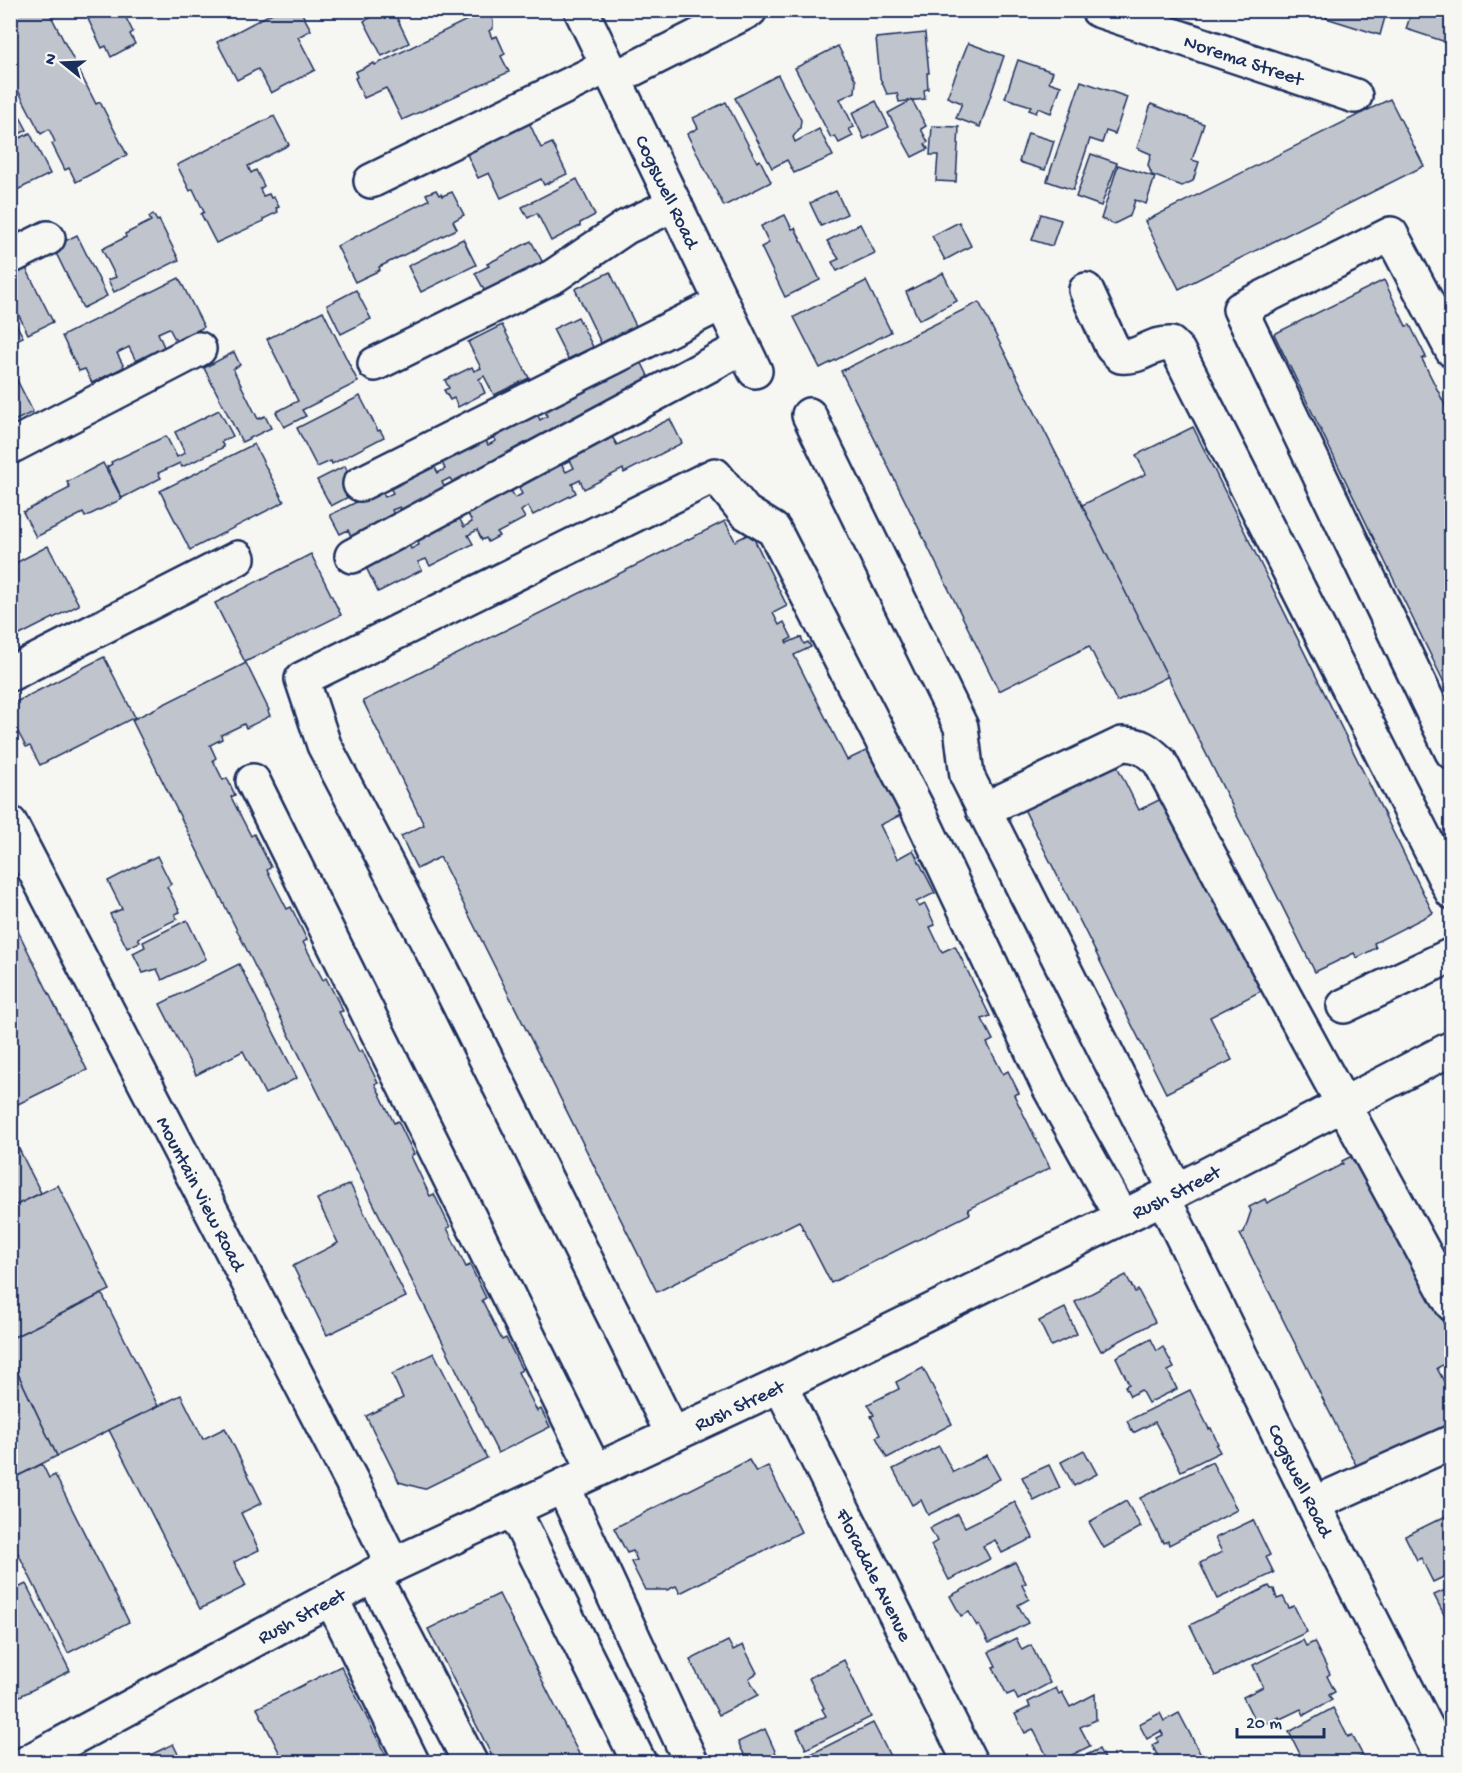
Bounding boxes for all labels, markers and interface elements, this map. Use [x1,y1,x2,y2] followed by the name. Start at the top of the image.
[1180,32,1307,93] street label: Norema Street
[33,33,93,93] north arrow
[41,51,63,67] text: N
[628,132,703,255] street label: Cogswell Road
[149,1114,250,1278] street label: Mountain View Road
[1129,1161,1227,1226] street label: Rush Street
[692,1376,790,1438] street label: Rush Street
[1261,1421,1337,1544] street label: Cogswell Road
[829,1505,916,1647] street label: Floradale Avenue
[255,1584,352,1651] street label: Rush Street
[1237,1701,1324,1739] scale bar
[1246,1714,1282,1735] text: 20 m

